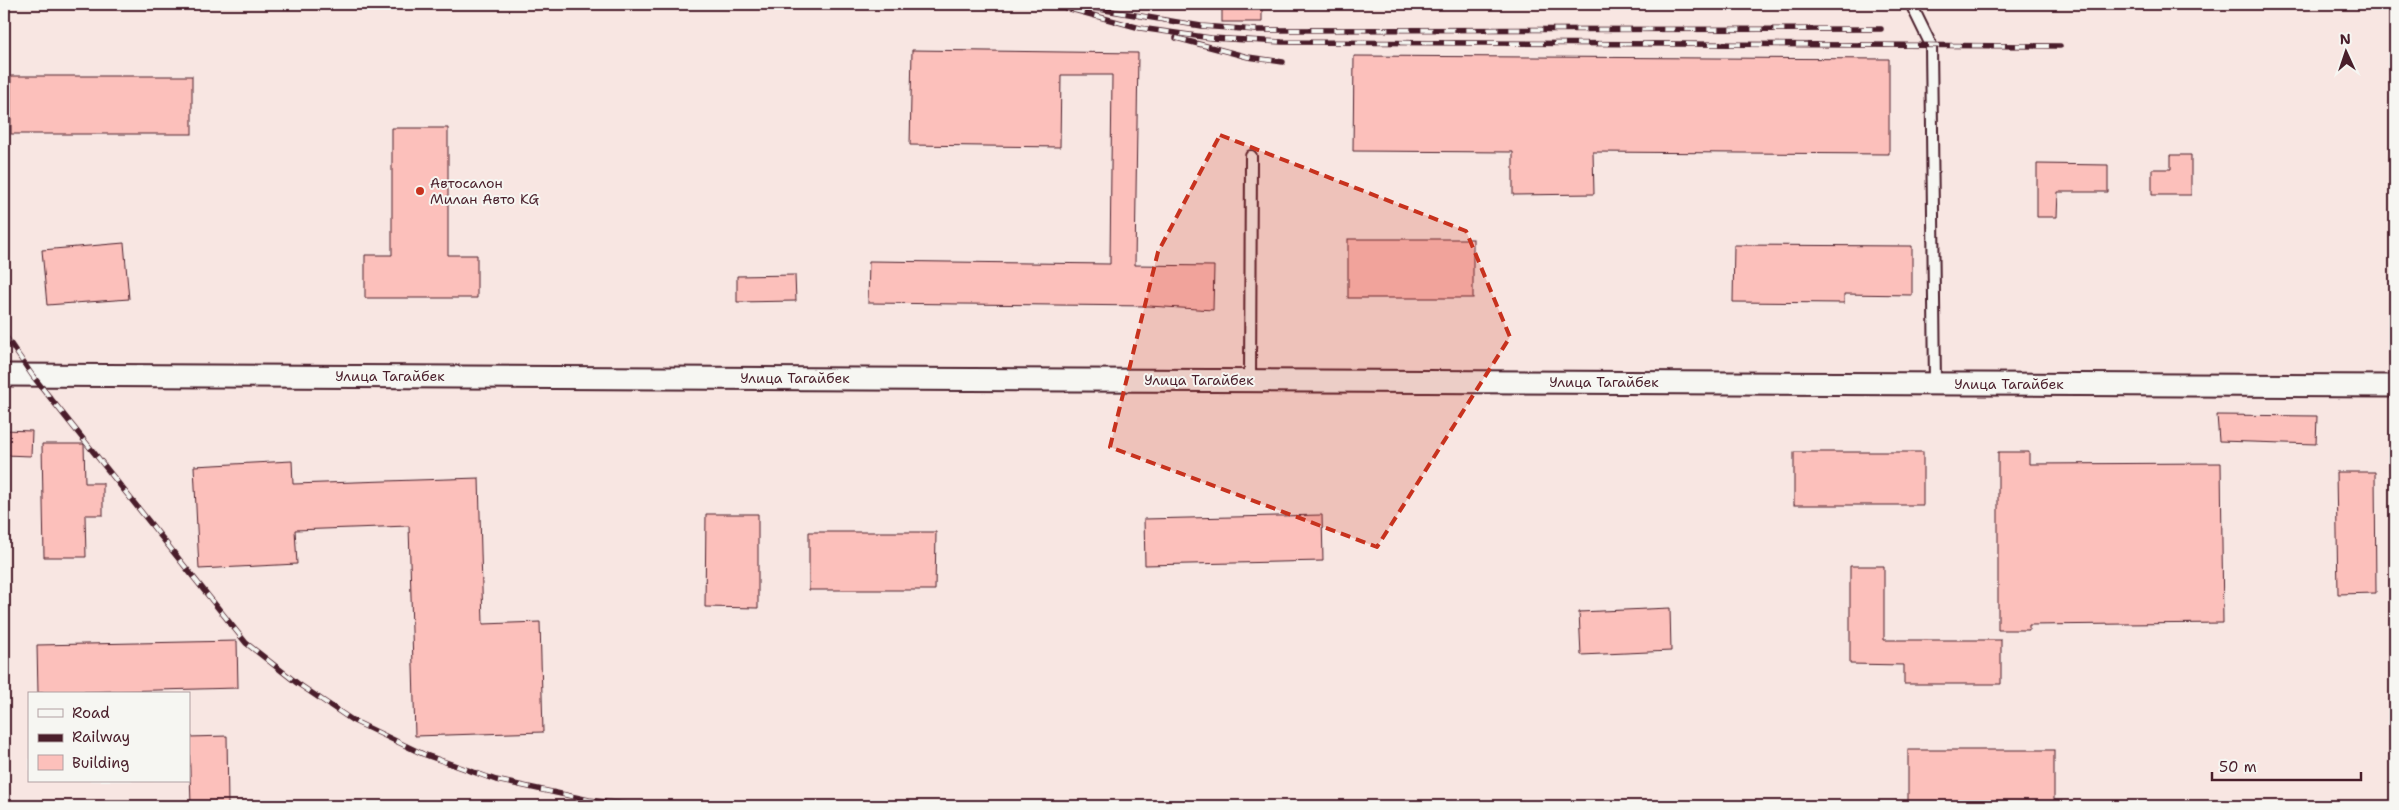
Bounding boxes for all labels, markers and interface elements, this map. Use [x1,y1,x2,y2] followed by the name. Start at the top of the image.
[2322,28,2372,78] north arrow
[2339,30,2351,48] text: N
[430,174,539,208] place label: Автосалон Милан Авто KG
[414,185,426,197] marker: Автосалон Милан Авто KG
[335,367,445,385] street label: Улица Тагайбек
[740,369,850,387] street label: Улица Тагайбек
[1144,371,1254,389] street label: Улица Тагайбек
[1549,373,1659,391] street label: Улица Тагайбек
[1954,375,2064,393] street label: Улица Тагайбек
[28,692,190,782] legend
[72,703,110,723] text: Road
[72,727,130,747] text: Railway
[2212,750,2360,782] scale bar
[72,753,129,773] text: Building
[2219,757,2257,777] text: 50 m

